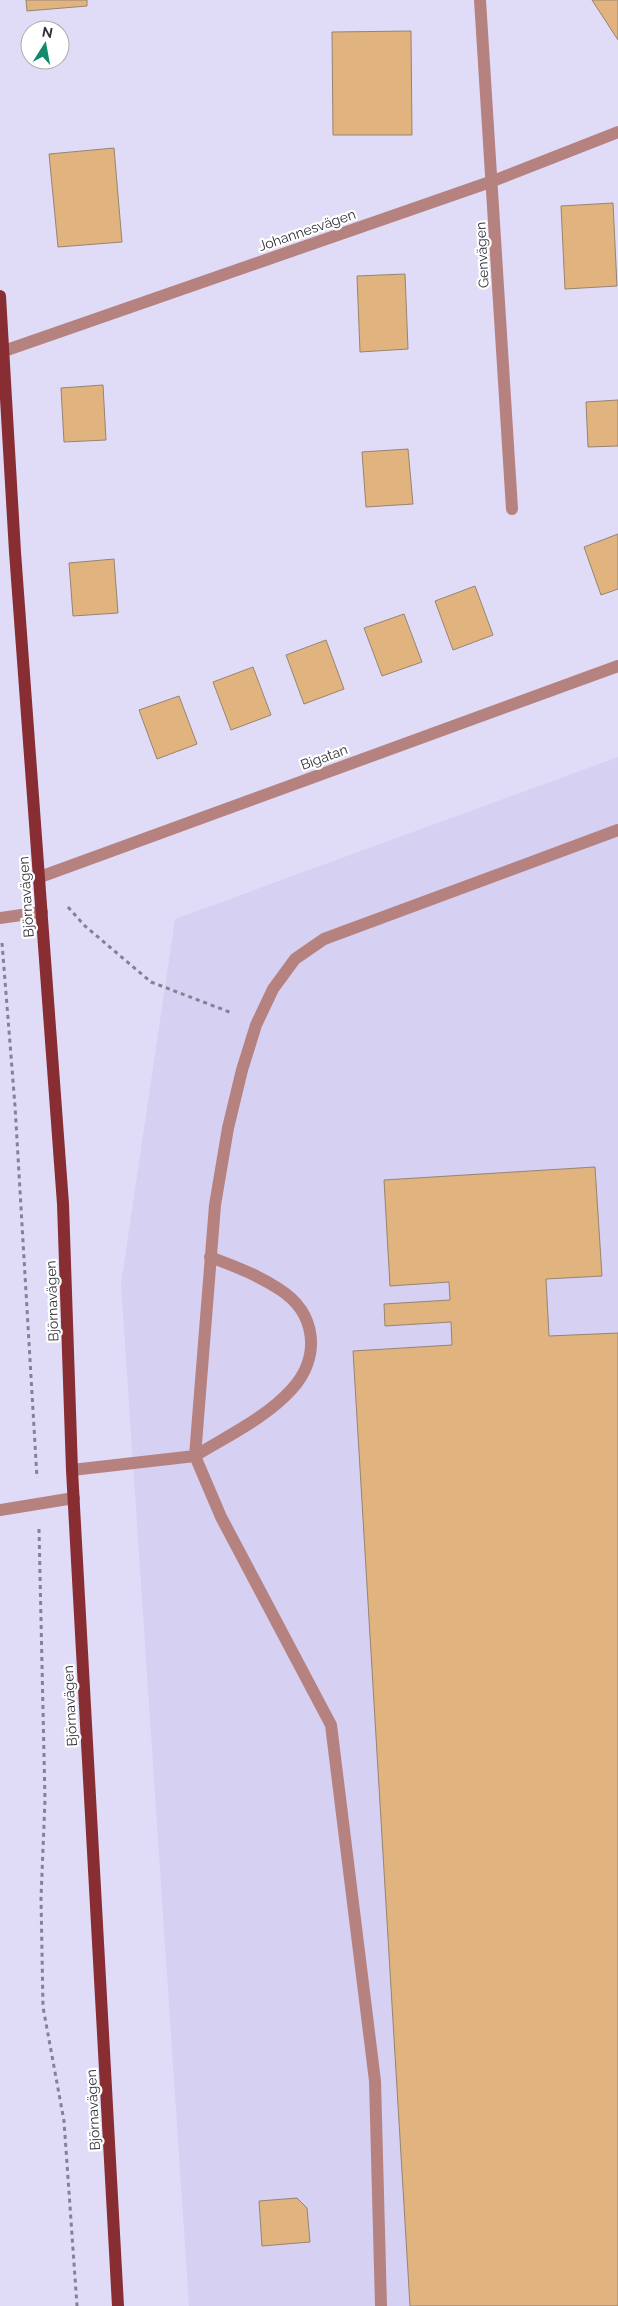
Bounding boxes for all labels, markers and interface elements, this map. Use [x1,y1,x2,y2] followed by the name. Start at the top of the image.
[20,20,70,70] north arrow
[41,23,54,41] text: N
[256,206,358,254] street label: Johannesvägen
[472,222,492,288] street label: Genvägen
[298,741,350,773] street label: Bigatan
[15,856,37,938] street label: Björnavägen
[43,1260,61,1342] street label: Björnavägen
[60,1665,80,1747] street label: Björnavägen
[83,2069,103,2151] street label: Björnavägen

